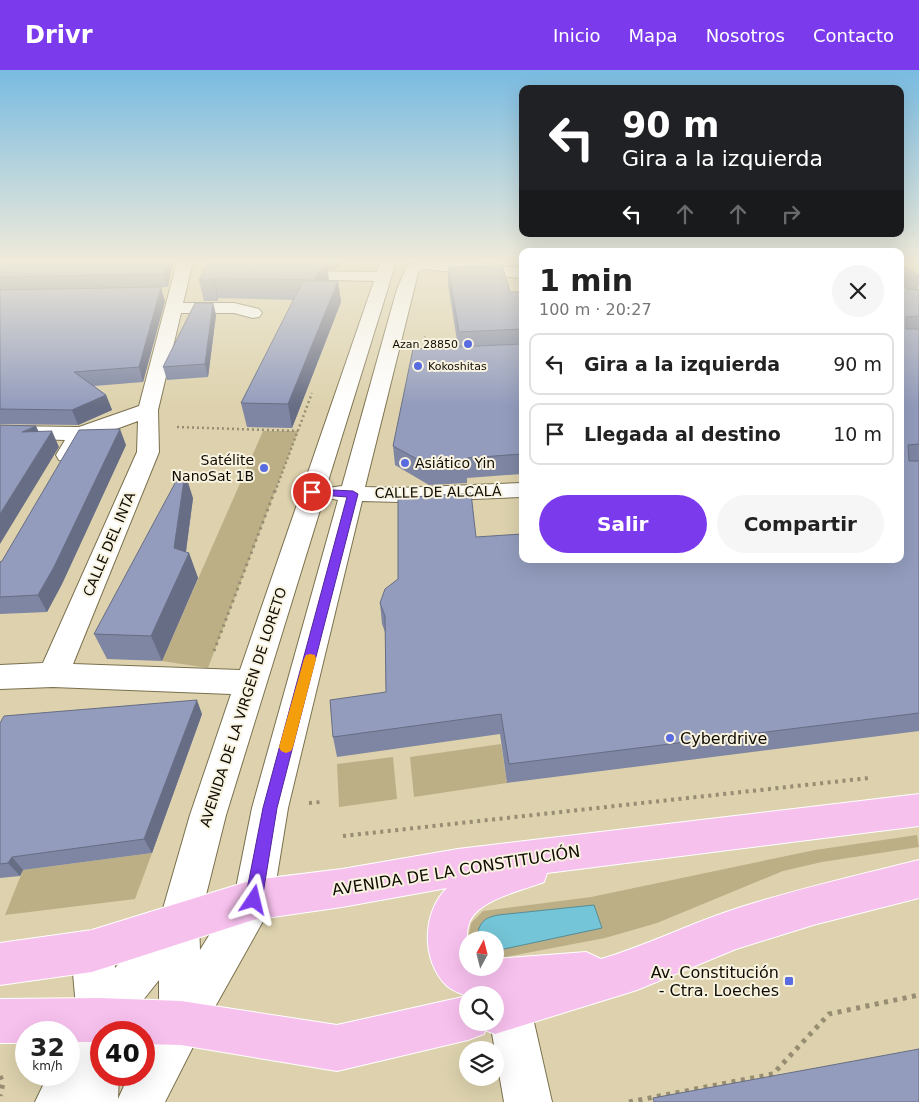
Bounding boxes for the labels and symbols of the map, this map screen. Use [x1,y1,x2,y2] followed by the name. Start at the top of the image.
[392,338,458,351] place label: Azan 28850
[462,338,474,350] marker: Azan 28850
[412,360,424,372] marker: Kokoshitas
[428,360,487,373] place label: Kokoshitas
[172,452,254,484] place label: Satélite NanoSat 1B
[415,455,495,471] place label: Asiático Yin
[399,457,411,469] marker: Asiático Yin
[258,462,270,474] marker: Satélite NanoSat 1B
[291,471,333,513] pin
[374,483,502,501] street label: CALLE DE ALCALÁ
[80,489,138,599] street label: CALLE DEL INTA
[197,585,289,829] street label: AVENIDA DE LA VIRGEN DE LORETO
[680,729,767,748] place label: Cyberdrive
[664,732,676,744] marker: Cyberdrive
[331,841,581,900] street label: AVENIDA DE LA CONSTITUCIÓN
[227,873,279,925] position arrow
[459,931,504,976] north arrow
[651,963,779,1000] place label: Av. Constitución - Ctra. Loeches
[783,975,795,987] marker: Av. Constitución - Ctra. Loeches
[90,1021,155,1086] speed limit sign: 40

